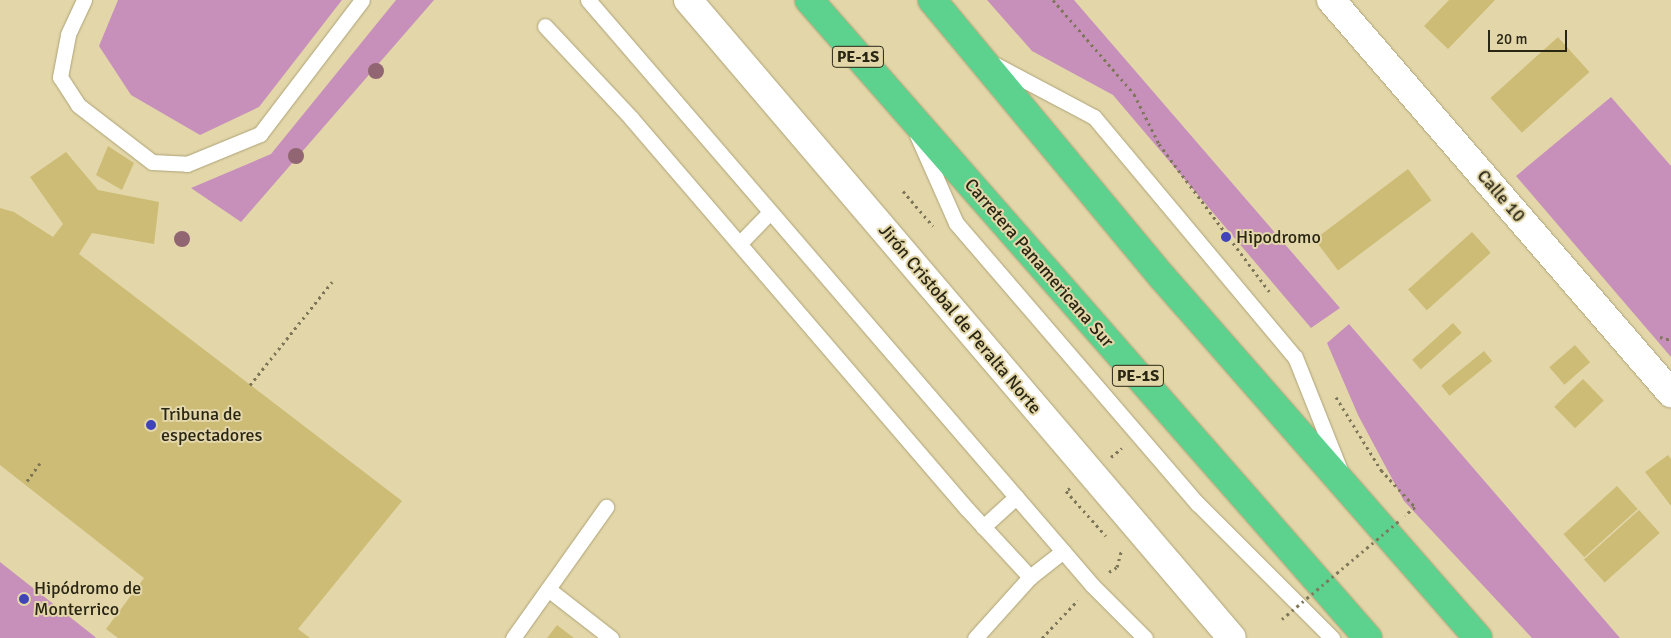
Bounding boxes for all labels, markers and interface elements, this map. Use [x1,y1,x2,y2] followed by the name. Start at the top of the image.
[1491,20,1570,52] scale bar
[1496,30,1527,48] text: 20 m
[832,44,884,70] road number: PE-1S
[1472,165,1530,227] street label: Calle 10
[960,174,1118,352] street label: Carretera Panamericana Sur
[874,220,1046,418] street label: Jirón Cristobal de Peralta Norte
[1236,226,1321,248] place label: Hipodromo
[1220,231,1232,243] marker: Hipodromo
[1112,362,1164,390] road number: PE-1S
[161,404,262,446] place label: Tribuna de espectadores
[145,419,157,431] marker: Tribuna de espectadores
[34,578,141,620] place label: Hipódromo de Monterrico
[18,593,30,605] marker: Hipódromo de Monterrico

